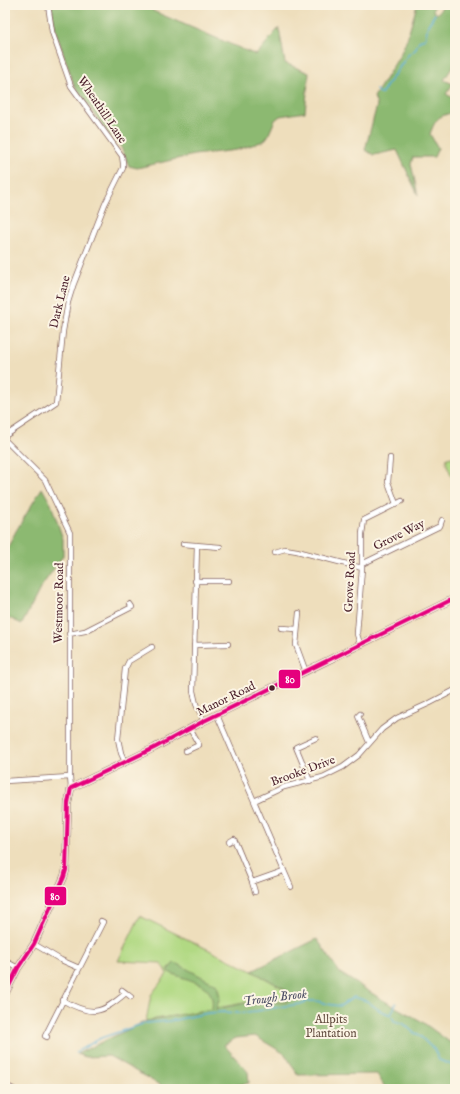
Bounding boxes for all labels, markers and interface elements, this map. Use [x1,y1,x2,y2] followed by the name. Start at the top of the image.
[74,74,130,147] street label: Wheathill Lane
[46,274,74,330] street label: Dark Lane
[371,516,427,554] street label: Grove Way
[341,551,359,613] street label: Grove Road
[51,562,67,644] street label: Westmoor Road
[278,669,301,689] line badge: 80
[285,673,295,687] text: 80
[194,678,258,720] street label: Manor Road
[267,683,277,693] unlabelled marker
[269,752,338,790] street label: Brooke Drive
[44,886,67,906] line badge: 80
[50,890,60,904] text: 80
[242,986,309,1011] water label: Trough Brook
[305,1012,357,1041] park label: Allpits Plantation

